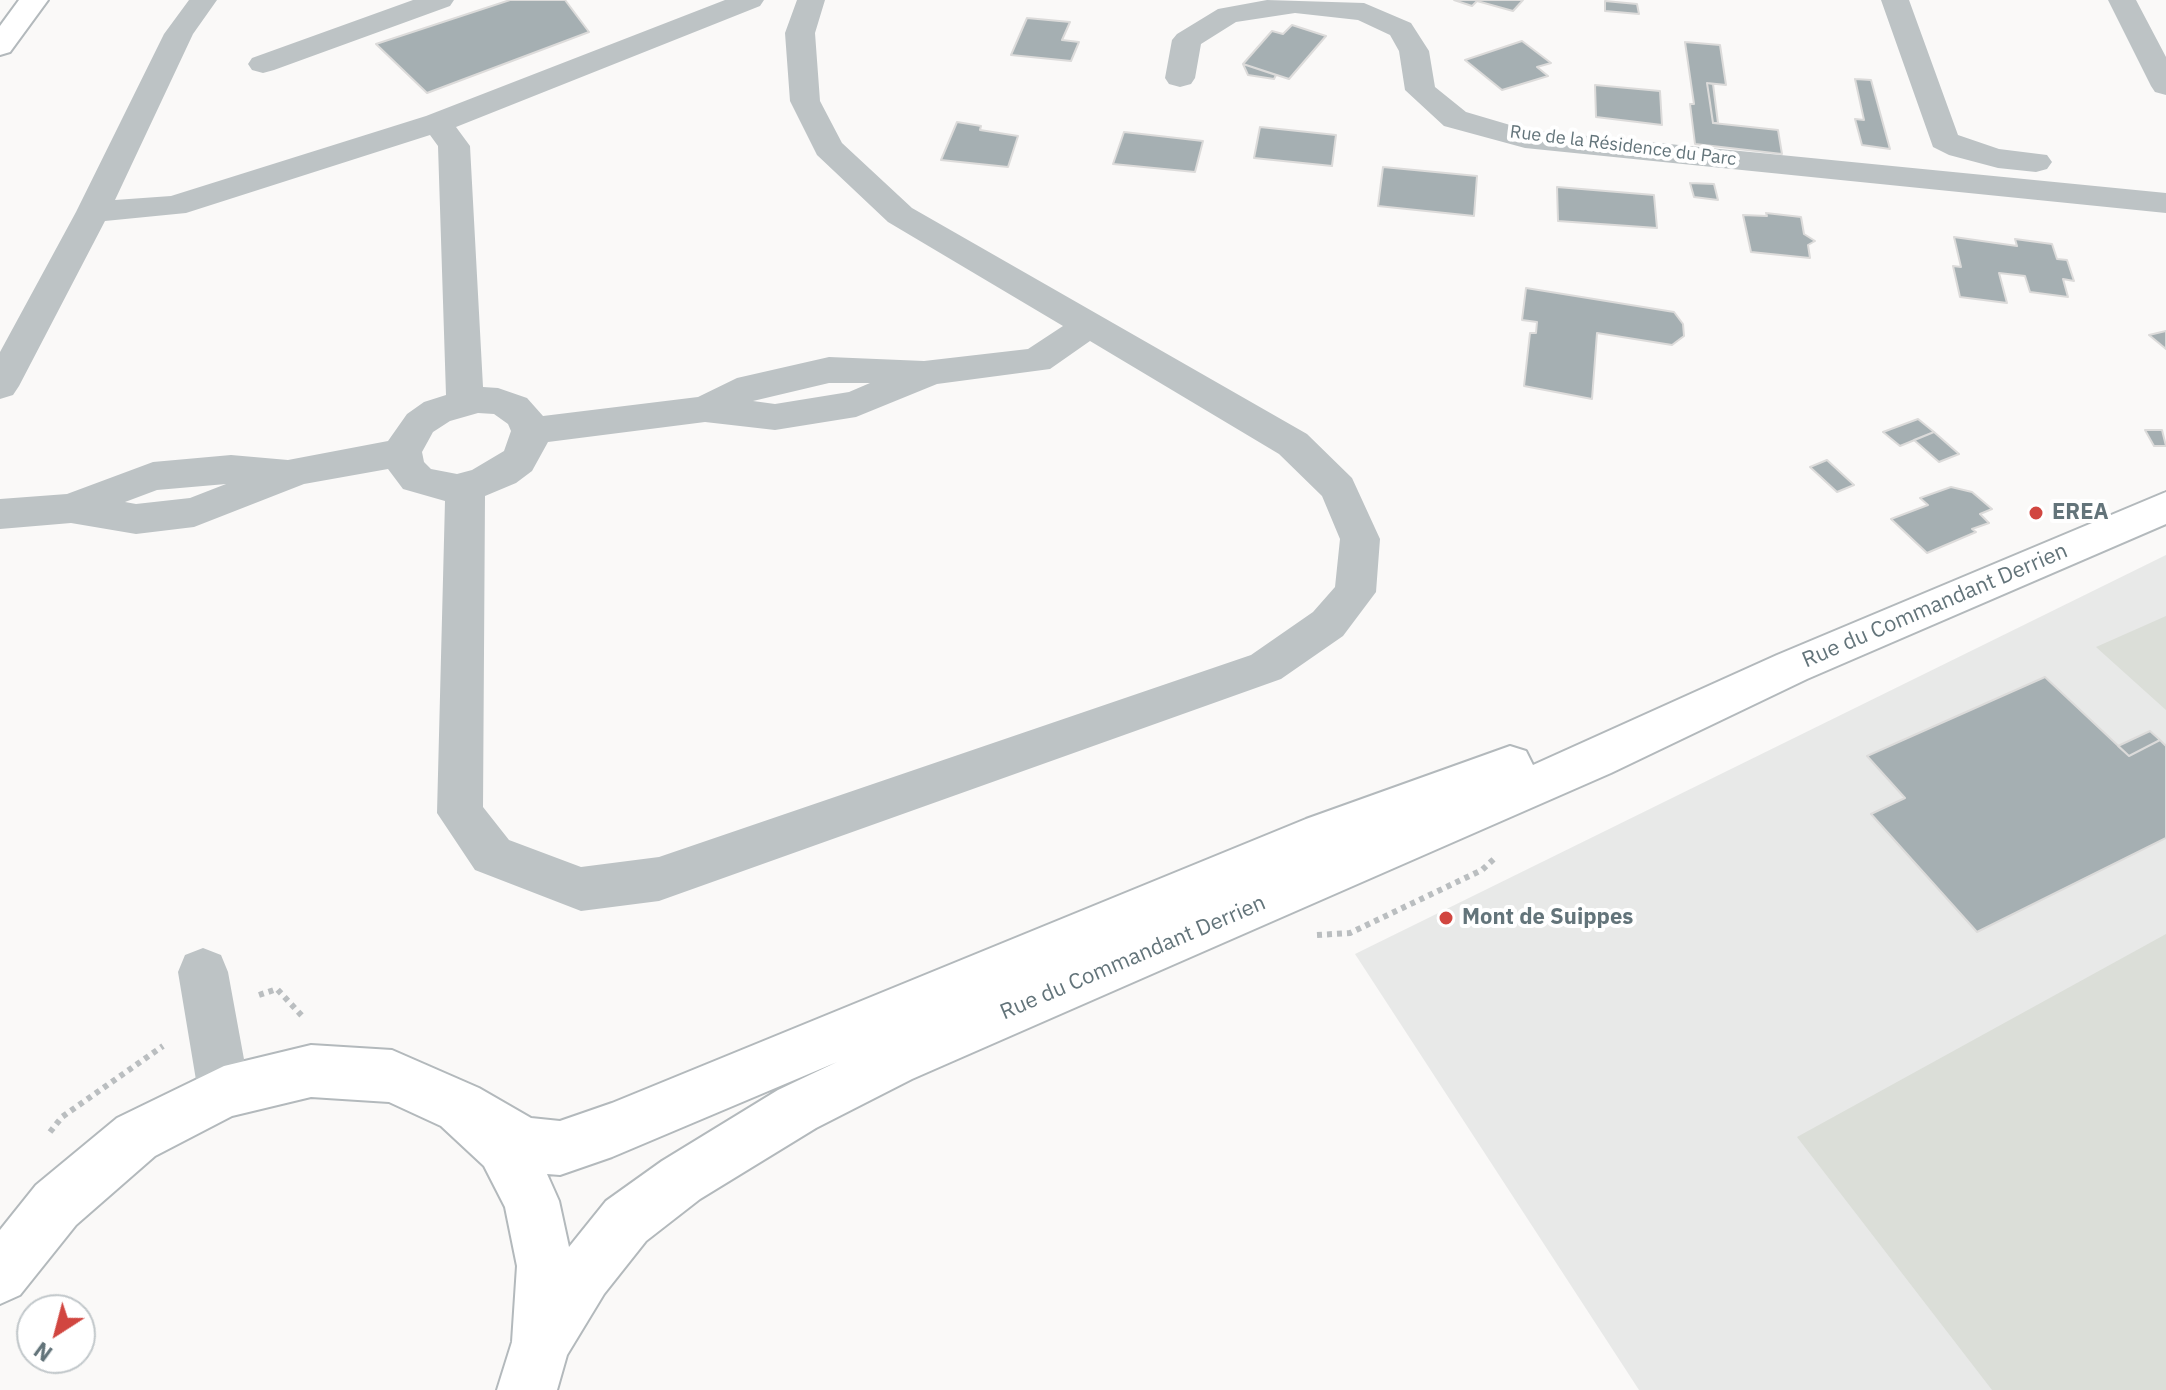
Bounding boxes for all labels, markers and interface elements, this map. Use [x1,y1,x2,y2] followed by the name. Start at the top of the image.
[1509,121,1737,171] street label: Rue de la Résidence du Parc
[2052,500,2109,526] place label: EREA
[2027,504,2045,522] marker: EREA
[1798,538,2072,674] street label: Rue du Commandant Derrien
[996,890,1270,1026] street label: Rue du Commandant Derrien
[1462,905,1633,931] place label: Mont de Suippes
[1437,909,1455,927] marker: Mont de Suippes
[16,1294,96,1374] north arrow
[28,1336,58,1369] text: N

